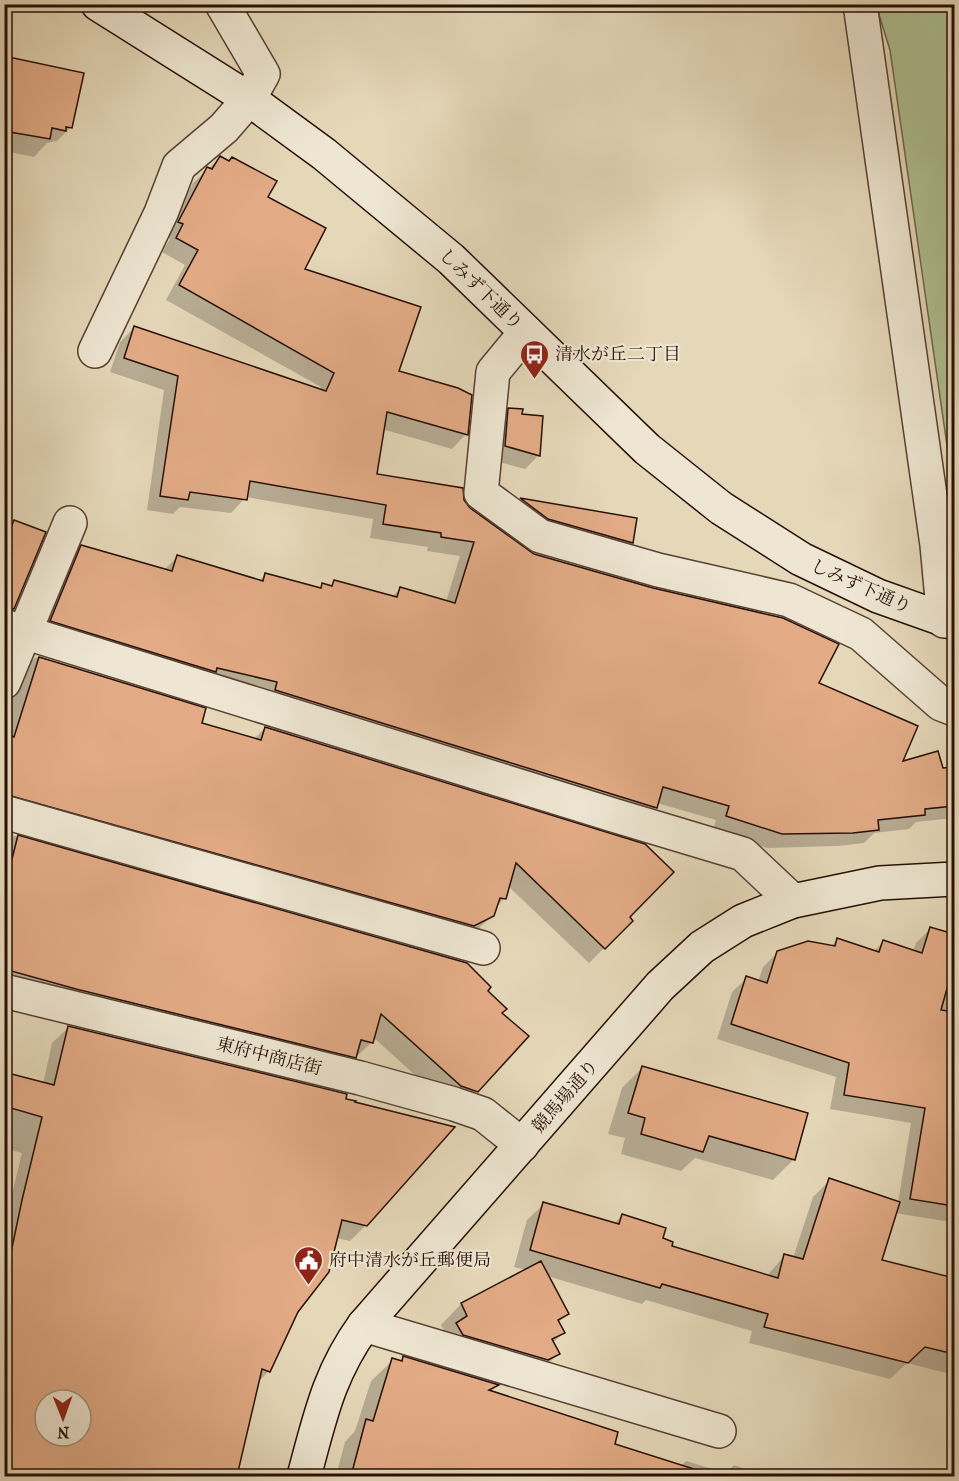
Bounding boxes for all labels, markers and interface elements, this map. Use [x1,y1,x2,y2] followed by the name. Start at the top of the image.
[435,244,527,334] street label: しみず下通り
[518,338,550,380] bus stop icon: 清水が丘二丁目
[555,344,681,365] place label: 清水が丘二丁目
[807,555,914,618] street label: しみず下通り
[214,1033,324,1080] street label: 東府中商店街
[528,1055,603,1137] street label: 競馬場通り
[292,1244,324,1286] public building icon: 府中清水が丘郵便局
[329,1250,491,1271] place label: 府中清水が丘郵便局
[33,1388,93,1448] north arrow
[56,1423,69,1442] text: N

